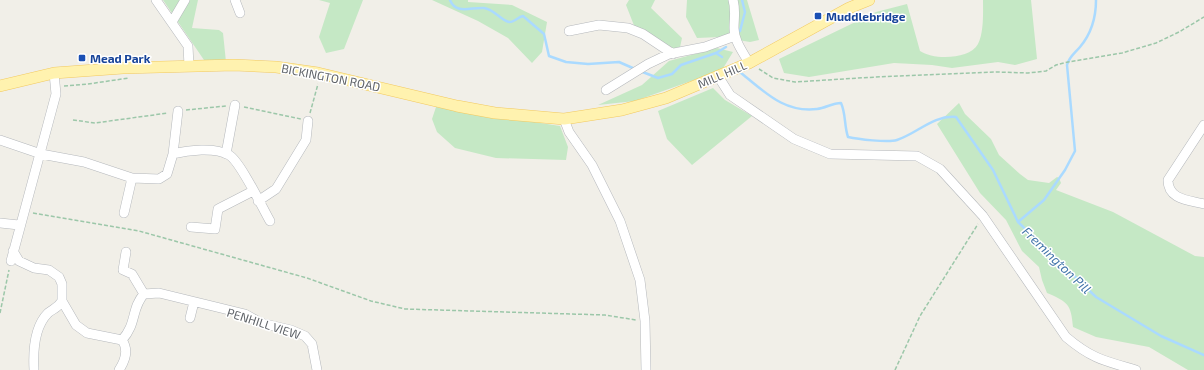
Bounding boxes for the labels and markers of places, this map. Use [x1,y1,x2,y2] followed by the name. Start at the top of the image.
[826,9,906,23] place label: Muddlebridge
[813,11,823,21] marker: Muddlebridge
[90,51,151,65] place label: Mead Park
[77,53,87,63] marker: Mead Park

